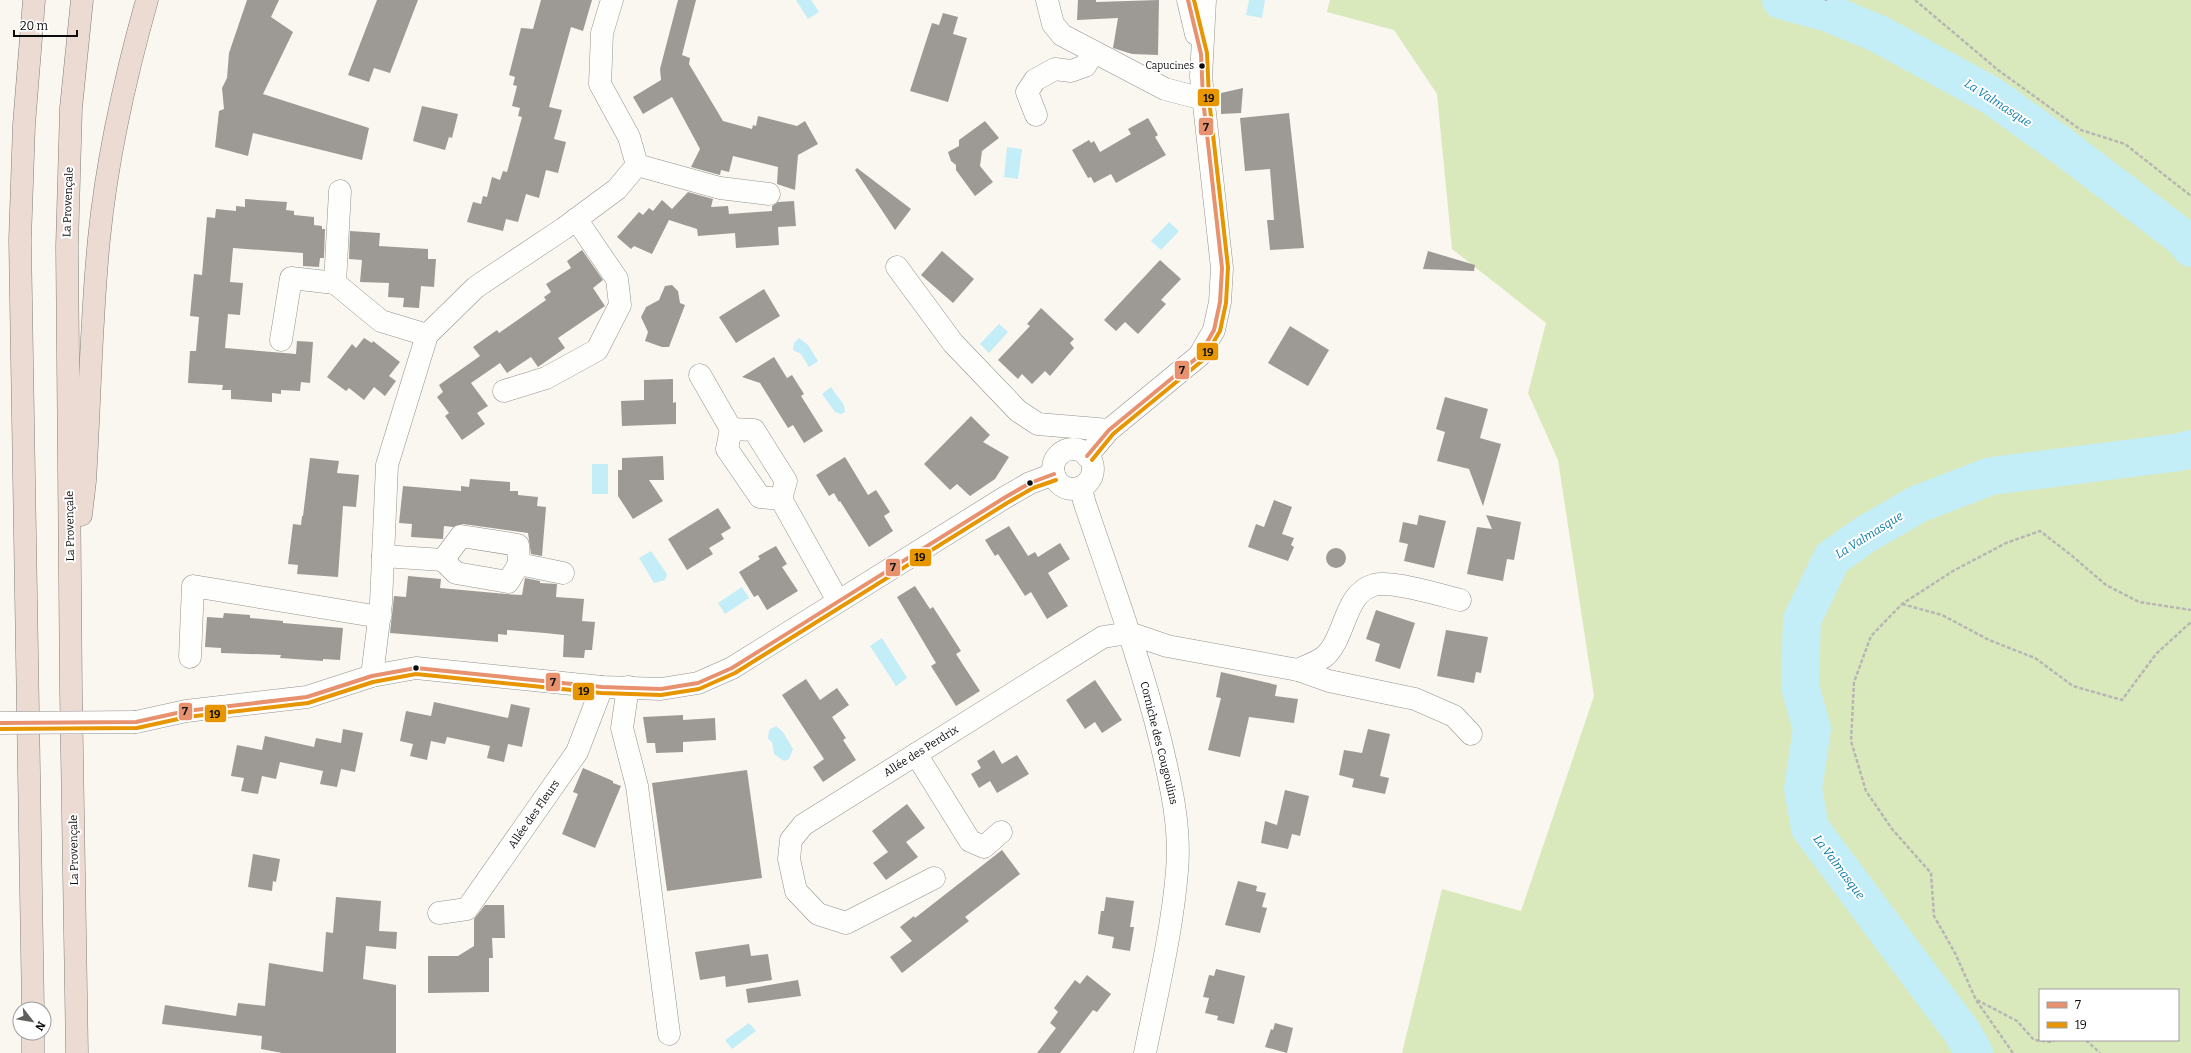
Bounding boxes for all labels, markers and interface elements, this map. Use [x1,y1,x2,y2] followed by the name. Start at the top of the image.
[14,12,77,38] scale bar
[20,19,49,33] text: 20 m
[1146,60,1194,72] place label: Capucines
[1197,61,1207,71] marker: Capucines
[1962,76,2034,130] water label: La Valmasque
[1197,88,1220,107] line badge: 19
[1203,92,1215,105] text: 19
[1198,117,1214,136] line badge: 7
[1203,121,1209,134] text: 7
[60,167,76,237] street label: La Provençale
[1196,342,1219,361] line badge: 19
[1202,346,1214,359] text: 19
[1174,360,1190,380] line badge: 7
[1179,364,1185,377] text: 7
[1025,478,1035,488] unlabelled marker
[63,491,77,561] street label: La Provençale
[1833,509,1905,561] water label: La Valmasque
[909,548,932,567] line badge: 19
[914,551,926,564] text: 19
[885,558,901,577] line badge: 7
[890,561,896,574] text: 7
[411,663,421,673] unlabelled marker
[545,672,561,692] line badge: 7
[550,676,556,689] text: 7
[1137,680,1181,806] street label: Corniche des Cougoulins
[572,682,595,701] line badge: 19
[578,685,590,698] text: 19
[178,702,193,721] line badge: 7
[204,704,227,723] line badge: 19
[182,705,188,718] text: 7
[209,708,221,721] text: 19
[881,723,961,779] street label: Allée des Perdrix
[506,777,562,851] street label: Allée des Fleurs
[67,815,81,885] street label: La Provençale
[1810,832,1868,902] water label: La Valmasque
[2039,989,2179,1041] legend
[2075,998,2081,1012] text: 7
[12,1001,52,1041] north arrow
[2075,1018,2087,1032] text: 19
[32,1019,48,1033] text: N

